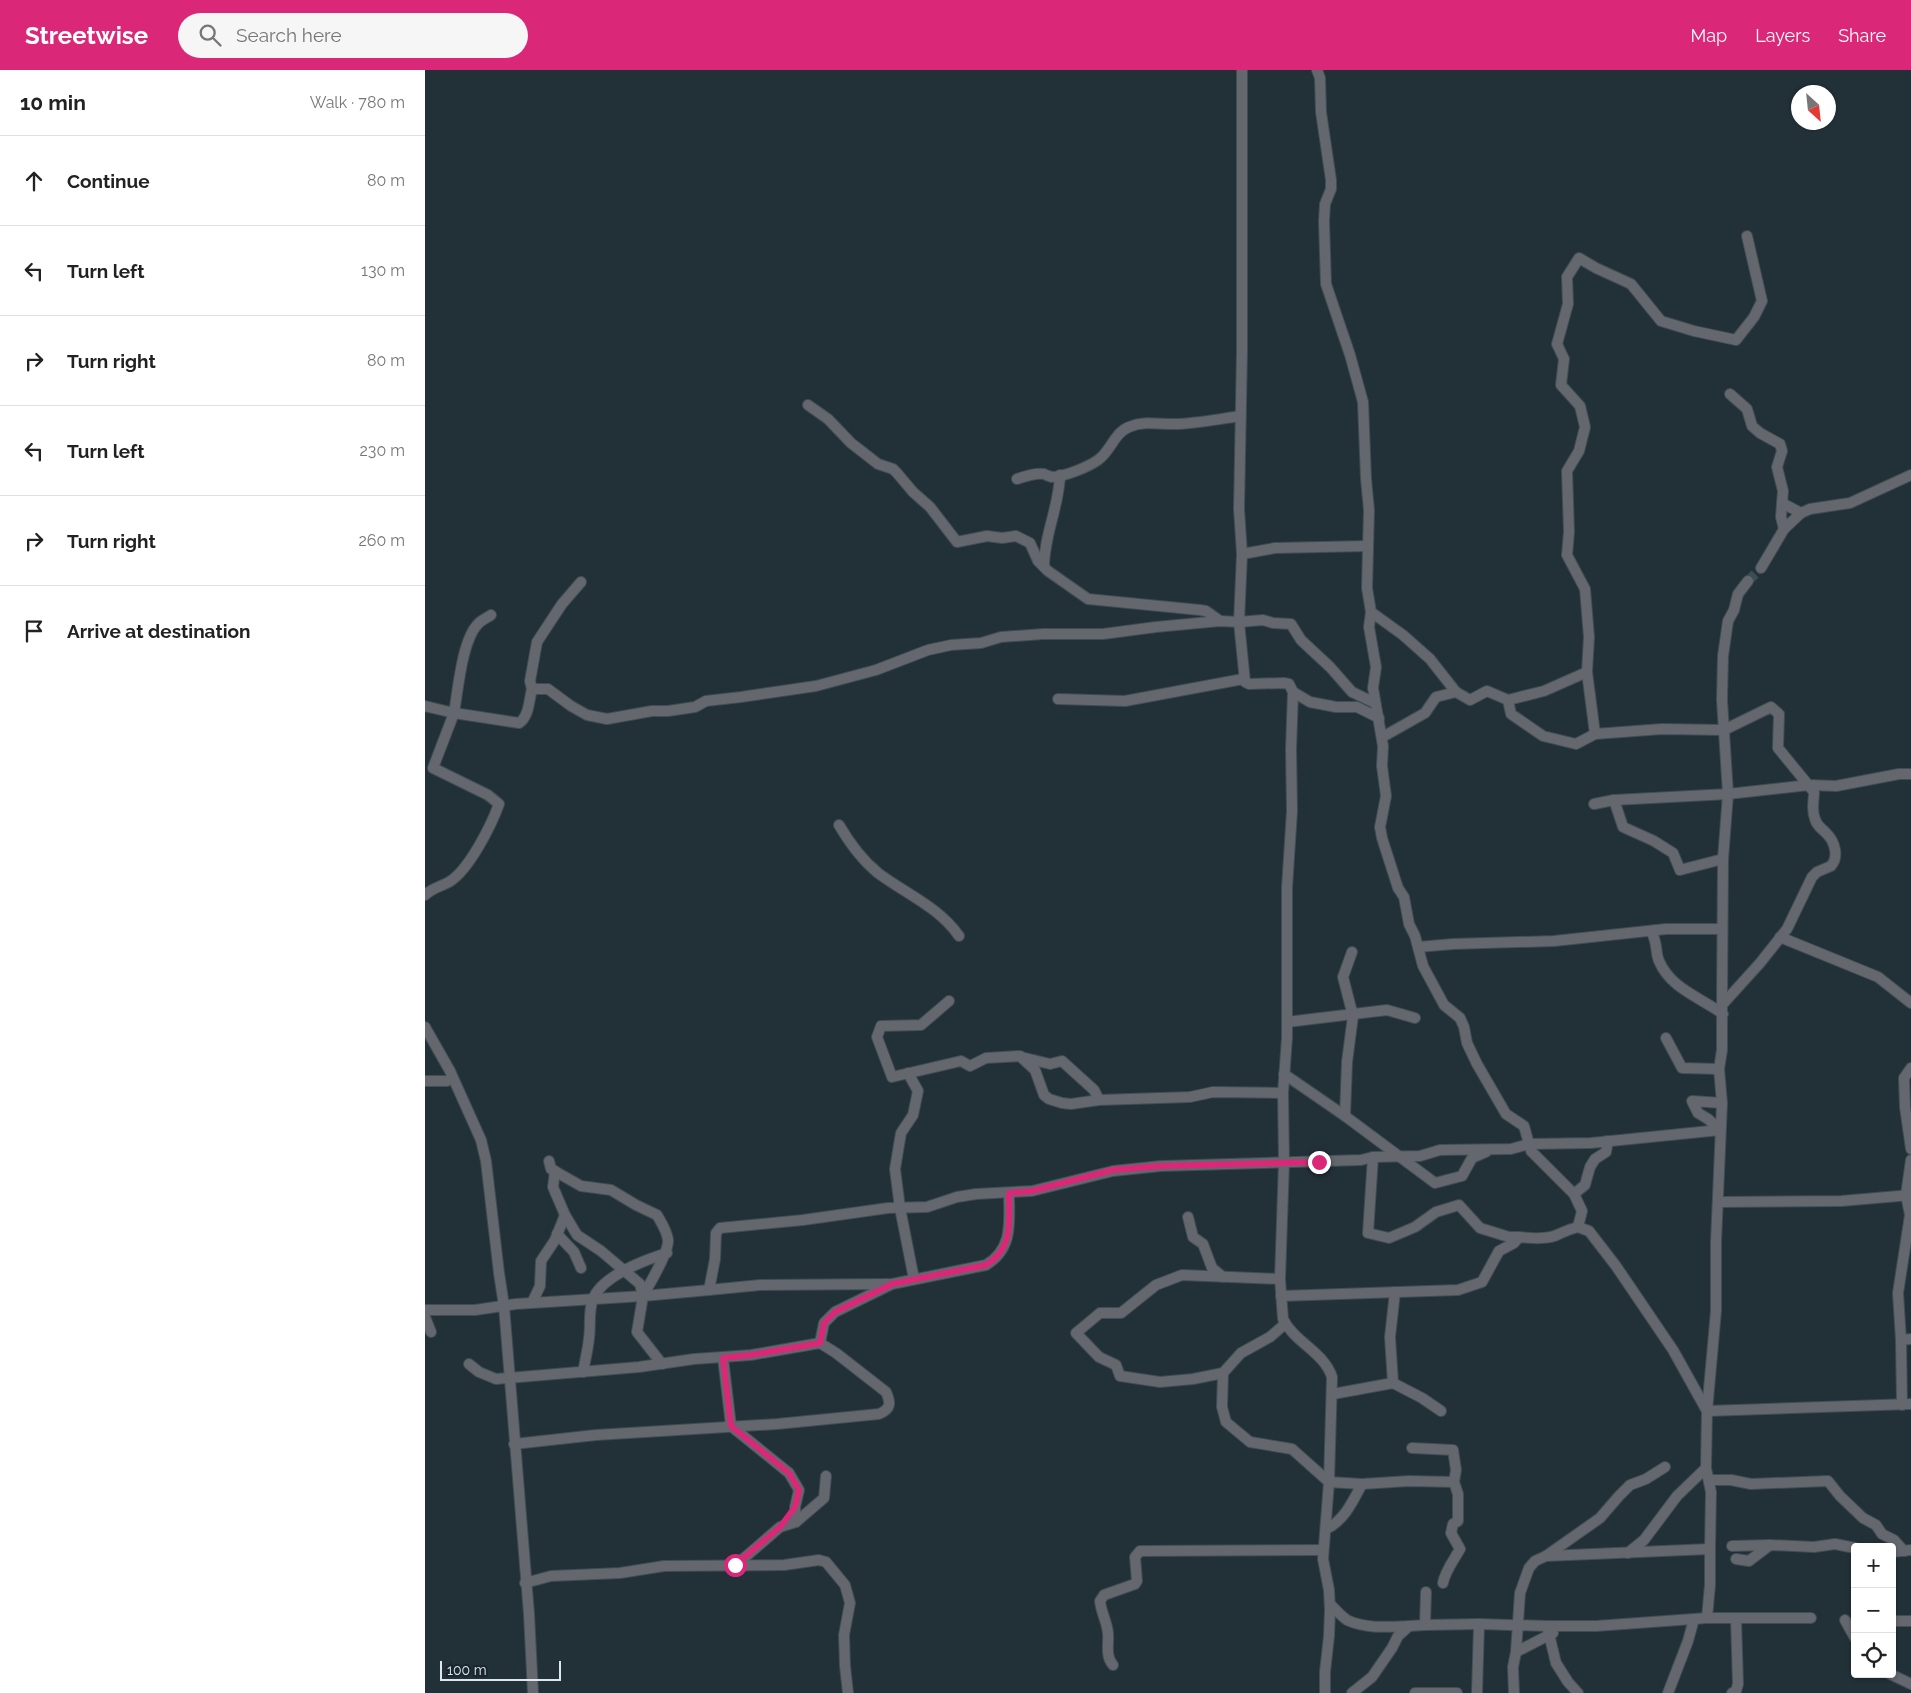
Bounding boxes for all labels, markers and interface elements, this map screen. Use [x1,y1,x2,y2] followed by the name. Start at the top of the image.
[178,13,528,58] search box
[25,21,148,50] text: Streetwise
[196,21,224,49] icon: search
[236,24,342,46] text: Search here
[1691,25,1727,46] text: Map
[1755,25,1810,46] text: Layers
[1838,25,1886,46] text: Share
[1791,85,1836,130] north arrow
[20,90,86,115] text: 10 min
[310,93,405,112] text: Walk · 780 m
[20,167,48,195] icon: ahead
[67,170,150,192] text: Continue
[367,171,405,190] text: 80 m
[20,257,48,285] icon: left
[67,260,144,282] text: Turn left
[361,261,405,280] text: 130 m
[20,347,48,375] icon: right
[67,350,156,372] text: Turn right
[367,351,405,370] text: 80 m
[20,437,48,465] icon: left
[67,440,144,462] text: Turn left
[360,441,405,460] text: 230 m
[20,527,48,555] icon: right
[67,530,156,552] text: Turn right
[358,531,405,550] text: 260 m
[20,617,48,645] icon: arrive
[67,620,251,642] text: Arrive at destination
[1308,1151,1331,1174] route end
[1851,1543,1896,1678] map controls
[1851,1543,1896,1588] button: +
[724,1554,747,1577] route start
[1851,1588,1896,1633] button: −
[1851,1633,1896,1678] button: locate
[440,1658,561,1681] scale bar
[447,1662,487,1678] text: 100 m

